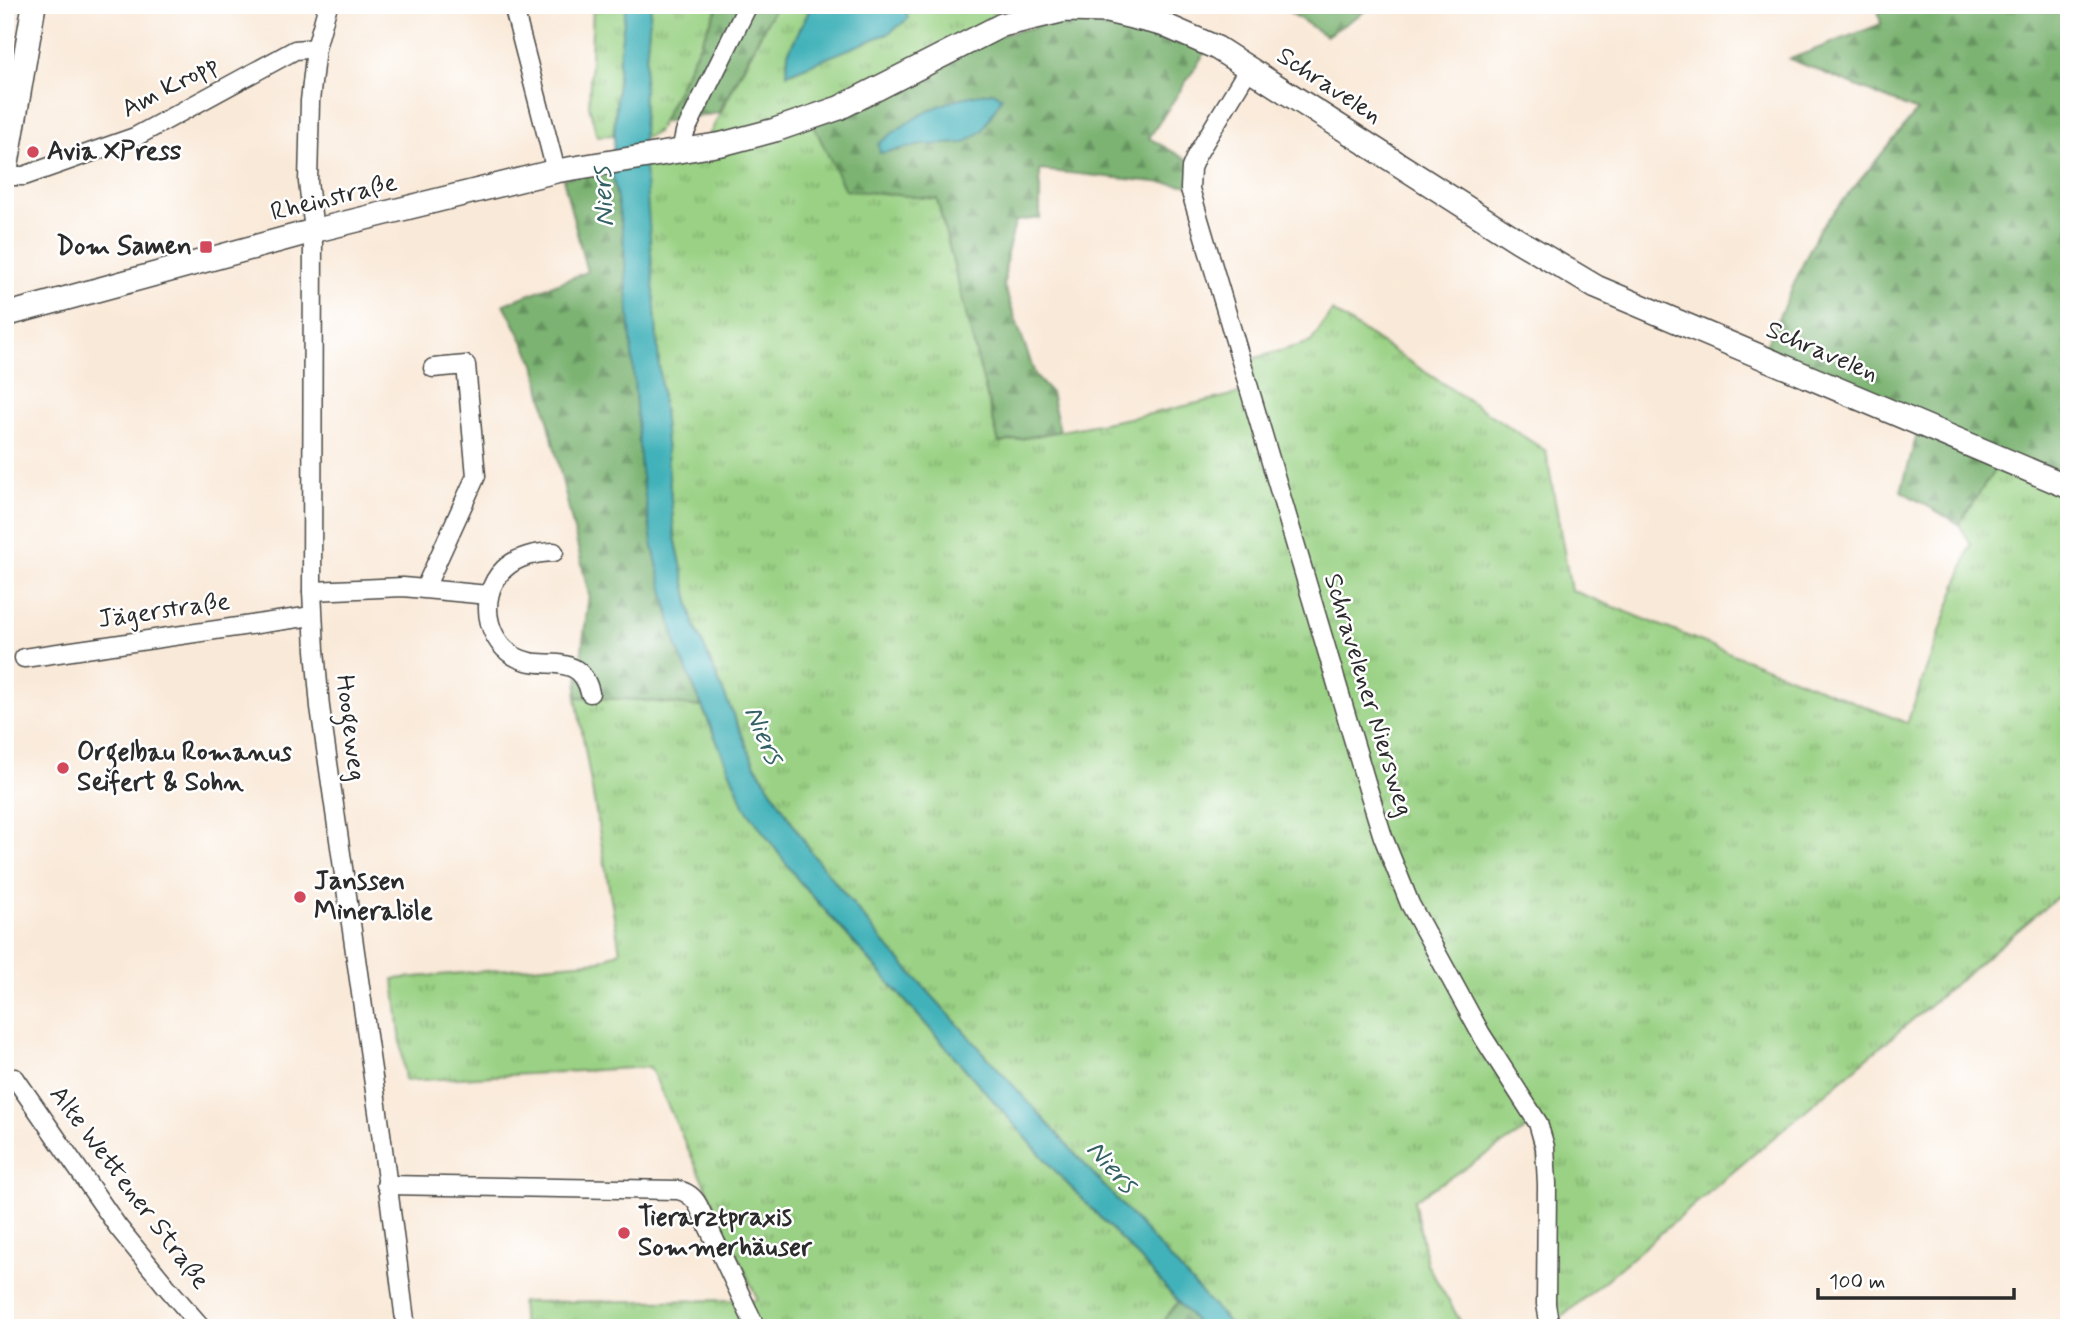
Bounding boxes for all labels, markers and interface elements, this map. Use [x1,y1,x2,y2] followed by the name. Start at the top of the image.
[1270,39,1388,133] street label: Schravelen
[116,47,224,127] street label: Am Kropp
[47,135,182,169] place label: Avia XPress
[25,144,41,160] marker: Avia XPress
[583,164,625,228] water label: Niers
[267,166,401,230] street label: Rheinstraße
[56,230,192,264] place label: Dom Samen
[198,239,214,255] marker: Dom Samen
[1761,313,1883,391] street label: Schravelen
[1315,570,1421,820] street label: Schravelener Niersweg
[96,585,232,637] street label: Jägerstraße
[324,673,373,784] street label: Hoogeweg
[734,700,793,772] water label: Niers
[77,736,292,800] place label: Orgelbau Romanus Seifert & Sohn
[55,760,71,776] marker: Orgelbau Romanus Seifert & Sohn
[314,865,433,929] place label: Janssen Mineralöle
[292,889,308,905] marker: Janssen Mineralöle
[41,1079,217,1297] street label: Alte Wettener Straße
[1077,1132,1146,1203] water label: Niers
[638,1201,813,1265] place label: Tierarztpraxis Sommerhäuser
[616,1225,632,1241] marker: Tierarztpraxis Sommerhäuser
[1818,1256,2014,1300] scale bar
[1829,1268,1885,1296] text: 100 m

